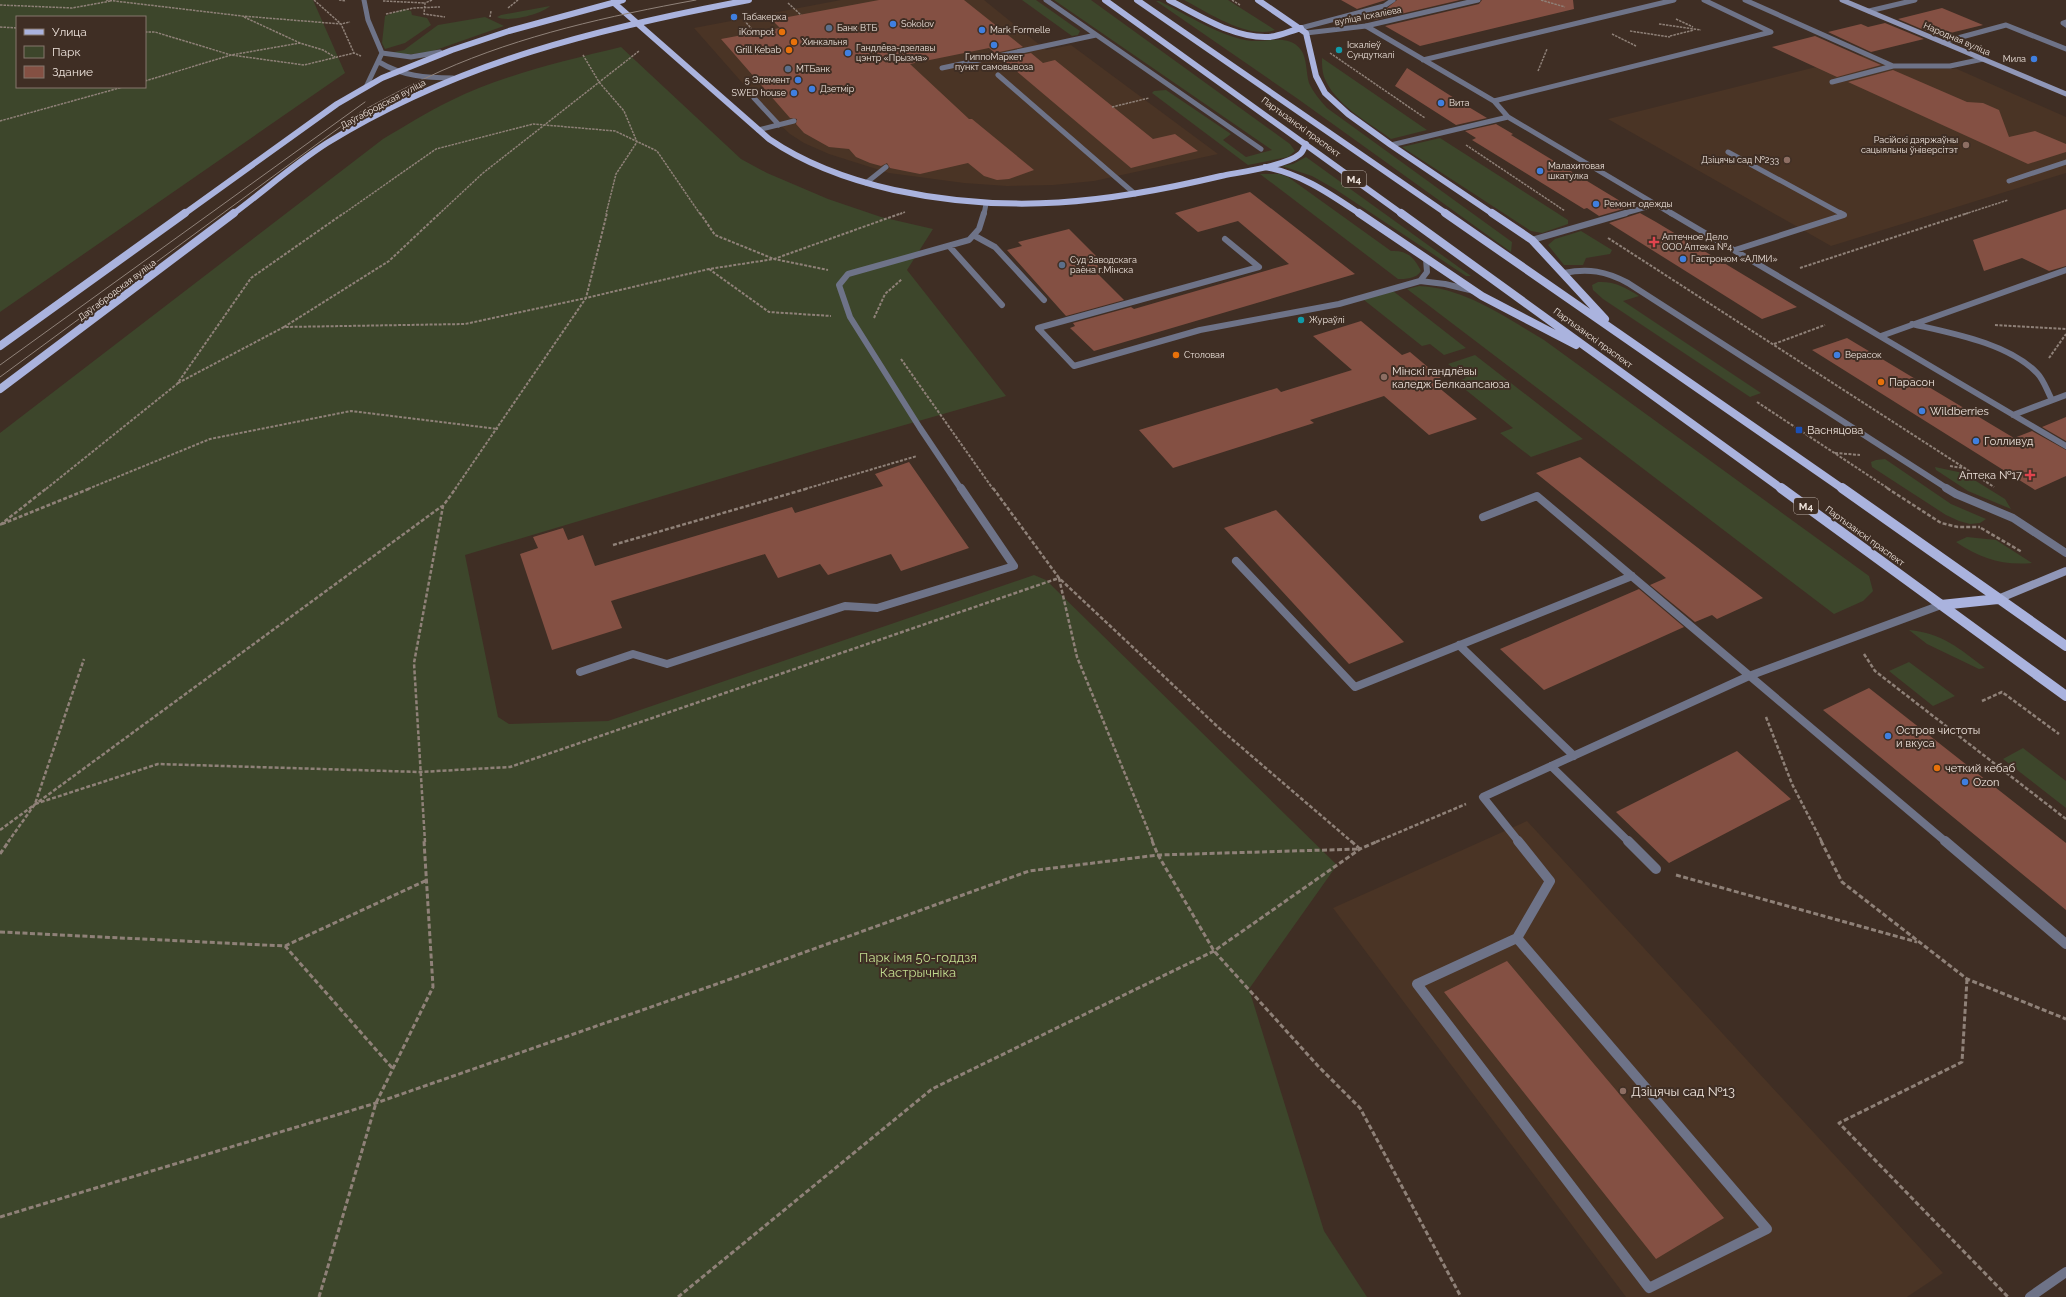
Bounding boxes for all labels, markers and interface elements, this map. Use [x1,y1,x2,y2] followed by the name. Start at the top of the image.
[1334,5,1402,27] street label: вуліца Іскаліева
[729,12,739,22] marker: Табакерка
[742,12,787,22] place label: Табакерка
[16,16,146,88] legend
[888,19,898,29] marker: Sokolov
[901,19,934,29] place label: Sokolov
[1922,20,1992,58] street label: Народная вуліца
[824,23,834,33] marker: Банк ВТБ
[837,23,877,33] place label: Банк ВТБ
[52,25,87,39] text: Улица
[977,25,987,35] marker: Mark Formelle
[990,25,1051,35] place label: Mark Formelle
[739,27,774,37] place label: iKompot
[777,27,787,37] marker: iKompot
[789,37,799,47] marker: Хинкальня
[802,37,847,47] place label: Хинкальня
[989,40,999,50] marker: ГиппоМаркет пункт самовывоза
[1347,40,1394,60] place label: Іскаліеў Сундуткалі
[856,43,936,63] place label: Гандлёва-дзелавы цэнтр «Прызма»
[52,45,81,59] text: Парк
[736,45,781,55] place label: Grill Kebab
[784,45,794,55] marker: Grill Kebab
[1334,45,1344,55] marker: Іскаліеў Сундуткалі
[843,48,853,58] marker: Гандлёва-дзелавы цэнтр «Прызма»
[955,52,1033,72] place label: ГиппоМаркет пункт самовывоза
[2003,54,2026,64] place label: Мила
[2029,54,2039,64] marker: Мила
[783,64,793,74] marker: МТБанк
[796,64,830,74] place label: МТБанк
[52,65,93,79] text: Здание
[745,75,791,85] place label: 5 Элемент
[793,75,803,85] marker: 5 Элемент
[339,77,427,131] street label: Даўгабродская вуліца
[807,84,817,94] marker: Дзетмір
[820,84,855,94] place label: Дзетмір
[731,88,787,98] place label: SWED house
[789,88,799,98] marker: SWED house
[1259,95,1343,159] street label: Партызанскі праспект
[1436,98,1446,108] marker: Вита
[1449,98,1470,108] place label: Вита
[1861,135,1959,155] place label: Расійскі дзяржаўны сацыяльны ўніверсітэт
[1961,140,1971,150] marker: Расійскі дзяржаўны сацыяльны ўніверсітэт
[1701,155,1779,165] place label: Дзіцячы сад №233
[1782,155,1792,165] marker: Дзіцячы сад №233
[1548,161,1605,181] place label: Малахитовая шкатулка
[1535,166,1545,176] marker: Малахитовая шкатулка
[1342,171,1366,187] road number: М4
[1591,199,1601,209] marker: Ремонт одежды
[1604,199,1673,209] place label: Ремонт одежды
[1662,232,1732,252] place label: Аптечное Дело ООО Аптека №4
[1649,237,1659,247] marker: Аптечное Дело ООО Аптека №4
[1678,254,1688,264] marker: Гастроном «АЛМИ»
[1691,254,1778,264] place label: Гастроном «АЛМИ»
[1070,255,1137,275] place label: Суд Заводскага раёна г.Мінска
[76,257,158,323] street label: Даўгабродская вуліца
[1057,260,1067,270] marker: Суд Заводскага раёна г.Мінска
[1551,306,1635,370] street label: Партызанскі праспект
[1296,315,1306,325] marker: Жураўлі
[1309,315,1345,325] place label: Жураўлі
[1171,350,1181,360] marker: Столовая
[1184,350,1225,360] place label: Столовая
[1832,350,1842,360] marker: Верасок
[1845,350,1882,360] place label: Верасок
[1392,365,1510,391] place label: Мінскі гандлёвы каледж Белкаапсаюза
[1379,372,1389,382] marker: Мінскі гандлёвы каледж Белкаапсаюза
[1889,376,1935,389] place label: Парасон
[1876,377,1886,387] marker: Парасон
[1930,405,1989,418] place label: Wildberries
[1917,406,1927,416] marker: Wildberries
[1807,424,1863,437] place label: Васняцова
[1794,425,1804,435] marker: Васняцова
[1984,435,2034,448] place label: Голливуд
[1971,436,1981,446] marker: Голливуд
[1959,469,2022,482] place label: Аптека №17
[2025,470,2035,480] marker: Аптека №17
[1794,498,1818,514] road number: М4
[1823,504,1907,568] street label: Партызанскі праспект
[1896,724,1980,750] place label: Остров чистоты и вкуса
[1883,731,1893,741] marker: Остров чистоты и вкуса
[1945,762,2016,775] place label: четкий кебаб
[1932,763,1942,773] marker: четкий кебаб
[1973,776,2000,789] place label: Ozon
[1960,777,1970,787] marker: Ozon
[859,950,977,980] park label: Парк імя 50-годдзя Кастрычніка
[1631,1084,1735,1099] place label: Дзіцячы сад №13
[1618,1086,1628,1096] marker: Дзіцячы сад №13

